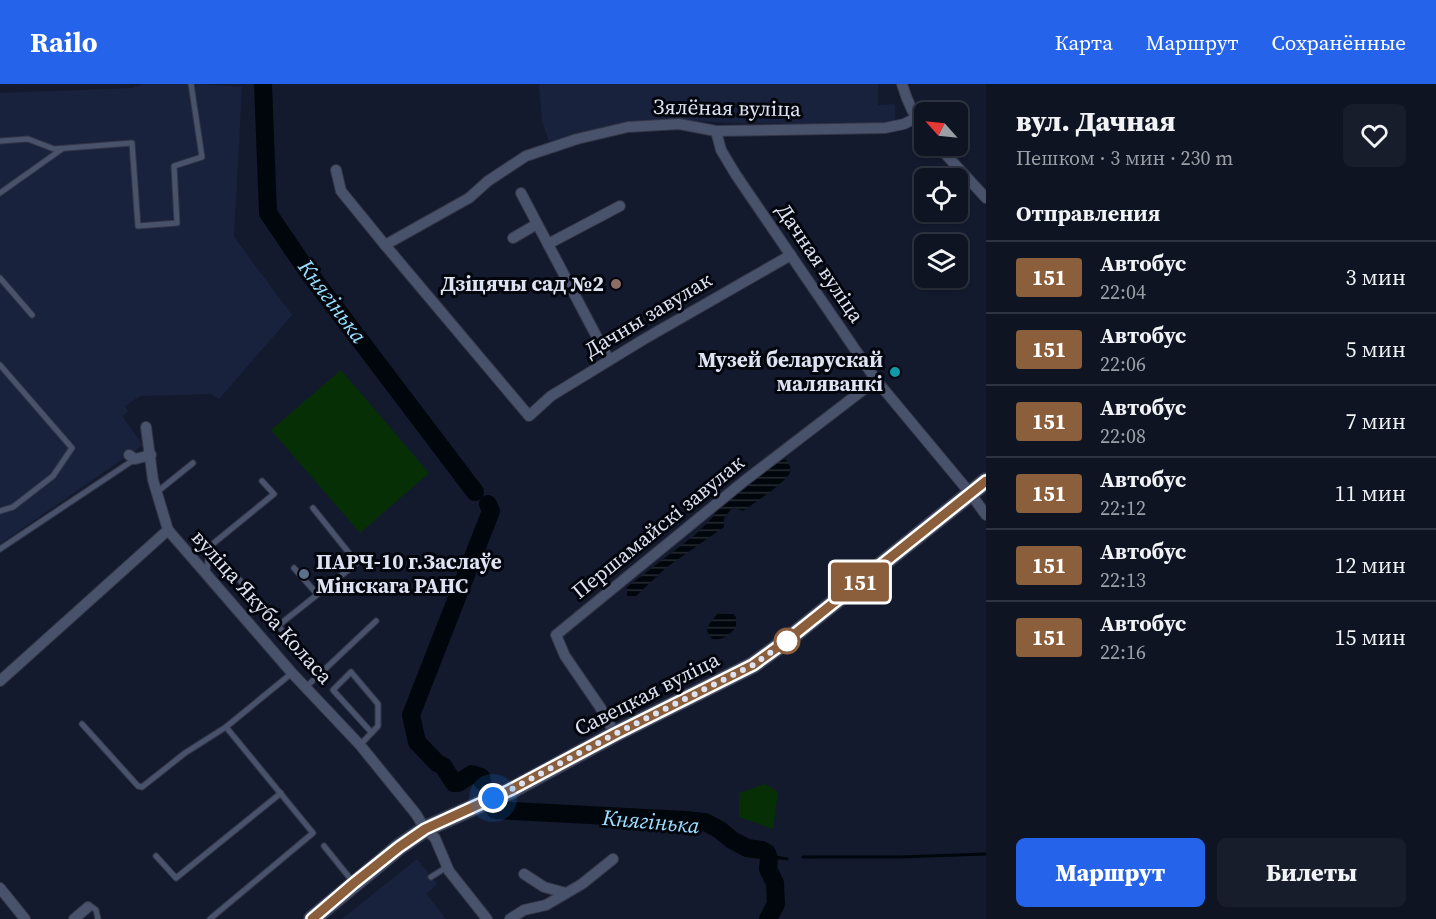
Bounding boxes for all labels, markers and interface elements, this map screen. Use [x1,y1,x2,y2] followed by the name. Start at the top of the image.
[30,23,98,61] text: Railo
[1055,28,1113,57] text: Карта
[1146,28,1239,57] text: Маршрут
[1272,28,1406,57] text: Сохранённые
[653,92,801,123] street label: Зялёная вуліца
[914,102,968,156] north arrow
[914,102,968,288] map controls
[1016,102,1176,140] text: вул. Дачная
[1343,104,1406,167] button: heart
[1016,144,1233,172] text: Пешком · 3 мин · 230 m
[914,168,968,222] button: locate
[770,197,871,328] street label: Дачная вуліца
[1016,198,1160,228] text: Отправления
[914,234,968,288] button: layers
[1100,248,1186,278] text: Автобус
[291,252,375,349] water label: Княгінька
[1345,262,1406,292] text: 3 мин
[1032,263,1066,292] text: 151
[578,265,717,364] street label: Дачны завулак
[441,269,604,298] place label: Дзіцячы сад №2
[609,277,623,291] marker: Дзіцячы сад №2
[1100,278,1146,306] text: 22:04
[1100,320,1186,350] text: Автобус
[1345,334,1406,364] text: 5 мин
[1032,335,1066,364] text: 151
[698,345,883,398] place label: Музей беларускай маляванкі
[1100,350,1146,378] text: 22:06
[888,365,902,379] marker: Музей беларускай маляванкі
[1100,392,1186,422] text: Автобус
[1345,406,1406,436] text: 7 мин
[1032,407,1066,436] text: 151
[1100,422,1146,450] text: 22:08
[565,448,750,605] street label: Першамайскі завулак
[1100,464,1186,494] text: Автобус
[1334,478,1406,508] text: 11 мин
[1032,479,1066,508] text: 151
[1100,494,1146,522] text: 22:12
[185,523,340,690] street label: вуліца Якуба Коласа
[1100,536,1186,566] text: Автобус
[316,547,502,600] place label: ПАРЧ-10 г.Заслаўе Мінскага РАНС
[1334,550,1406,580] text: 12 мин
[1032,551,1066,580] text: 151
[826,562,894,602] line badge: 151
[1100,566,1146,594] text: 22:13
[297,567,311,581] marker: ПАРЧ-10 г.Заслаўе Мінскага РАНС
[843,568,877,597] text: 151
[1100,608,1186,638] text: Автобус
[1334,622,1406,652] text: 15 мин
[1032,623,1066,652] text: 151
[774,628,800,654] unlabelled marker
[1100,638,1146,666] text: 22:16
[569,644,725,743] street label: Савецкая вуліца
[478,783,508,813] your location
[600,802,701,840] water label: Княгінька
[1016,838,1205,907] button: Маршрут
[1217,838,1406,907] button: Билеты

